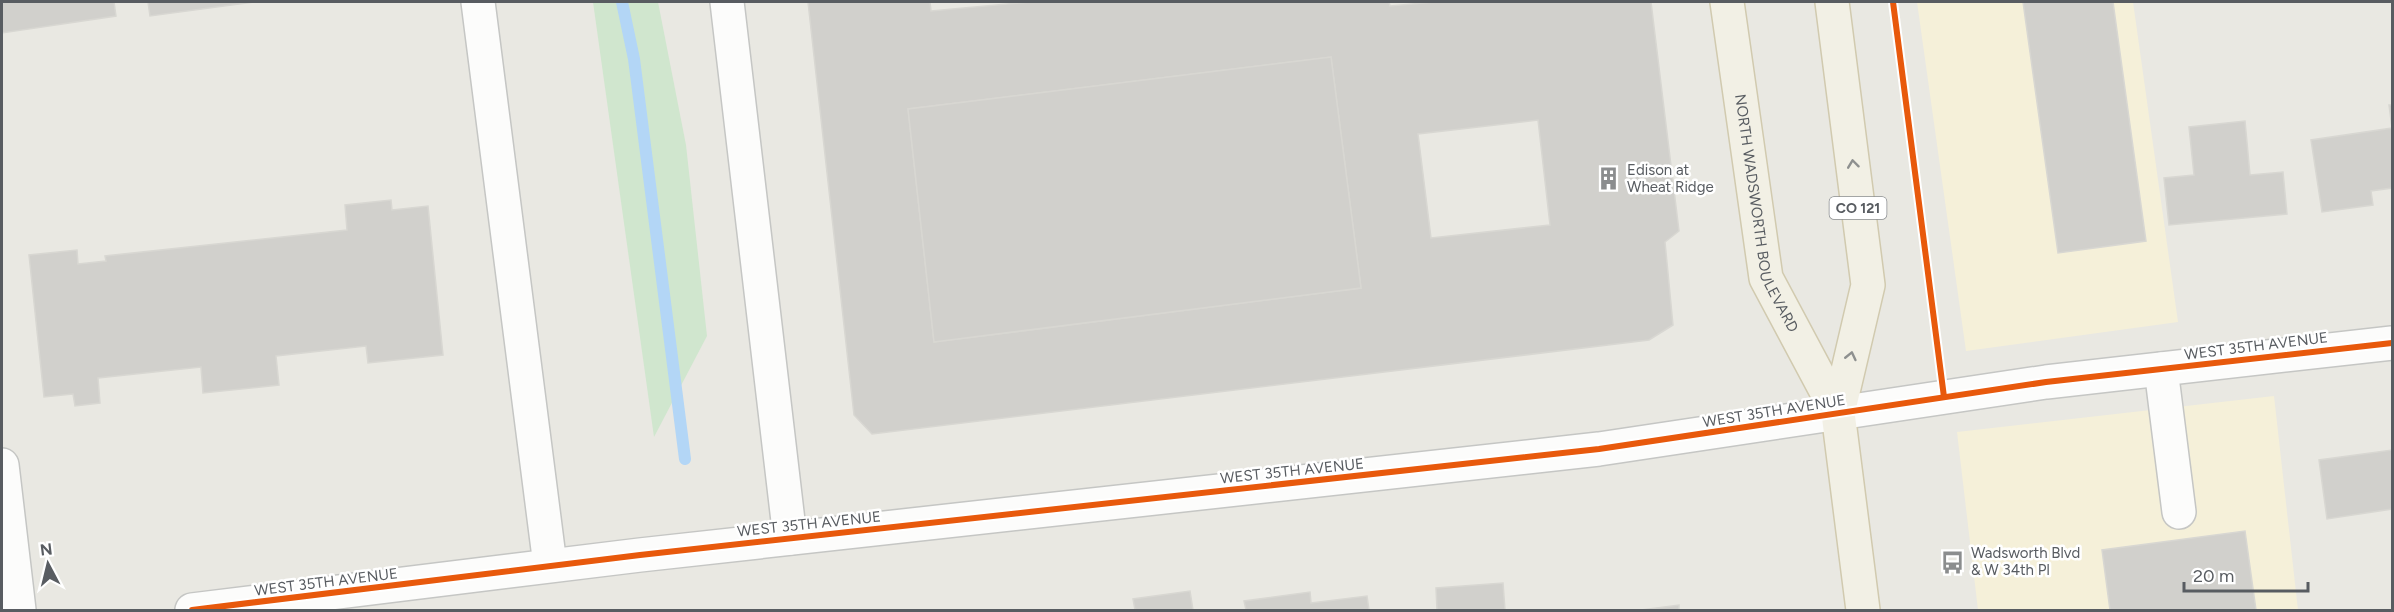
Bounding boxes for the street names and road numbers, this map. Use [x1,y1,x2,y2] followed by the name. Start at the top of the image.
[1731,93,1802,335] street label: NORTH WADSWORTH BOULEVARD
[1830,197,1886,219] road number: CO 121
[2183,328,2329,364] street label: WEST 35TH AVENUE
[1701,391,1847,431] street label: WEST 35TH AVENUE
[1219,455,1365,487] street label: WEST 35TH AVENUE
[736,508,882,540] street label: WEST 35TH AVENUE
[253,564,399,600] street label: WEST 35TH AVENUE

